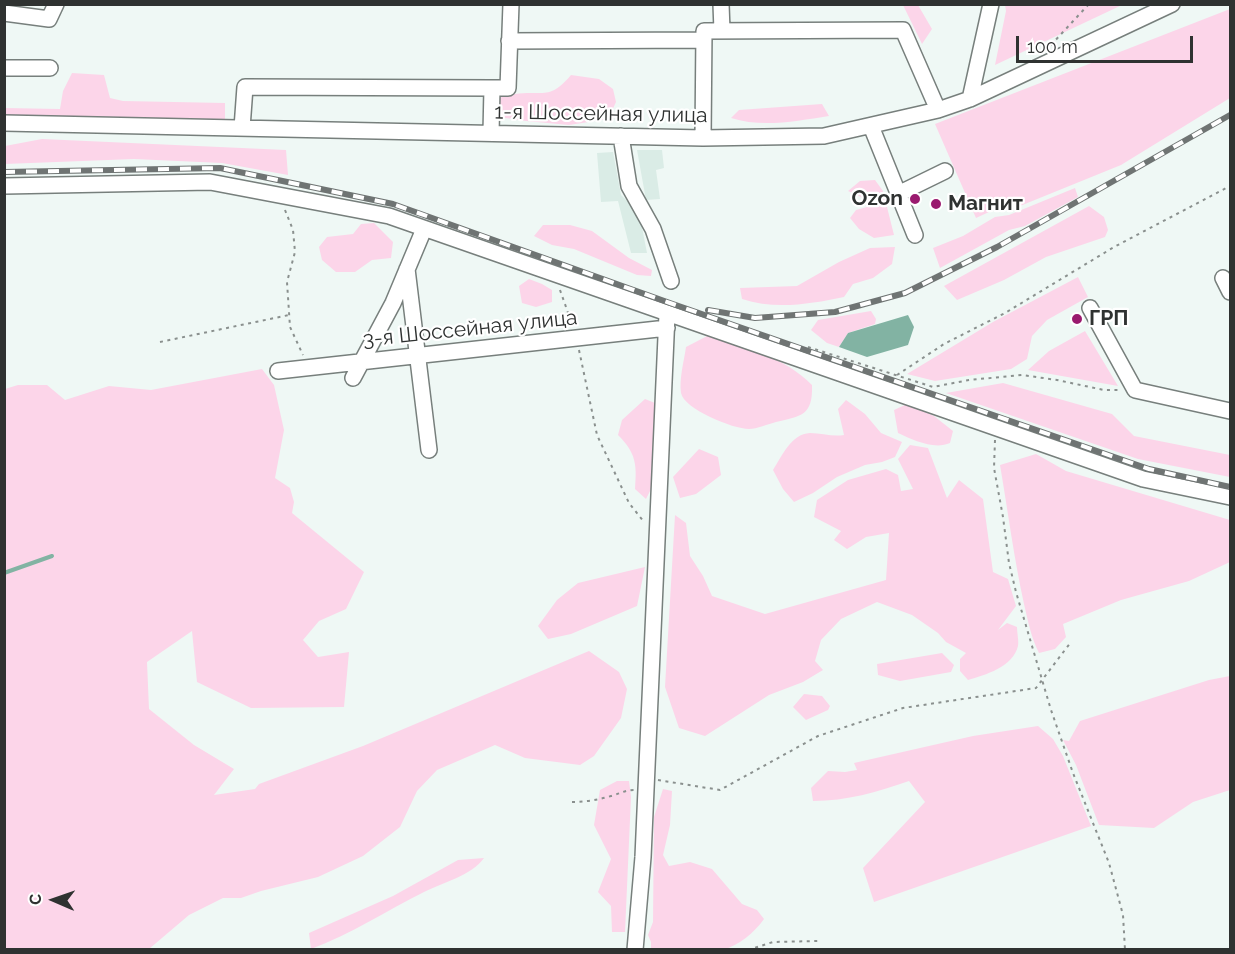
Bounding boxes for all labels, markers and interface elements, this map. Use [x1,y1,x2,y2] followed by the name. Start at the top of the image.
[1019,24,1196,62] scale bar
[1027,36,1078,57] text: 100 m
[494,100,708,128] street label: 1-я Шоссейная улица
[852,186,903,212] place label: Ozon
[948,191,1023,217] place label: Магнит
[908,192,922,206] marker: Ozon
[929,197,943,211] marker: Магнит
[361,305,579,353] street label: 3-я Шоссейная улица
[1089,306,1129,332] place label: ГРП
[1070,312,1084,326] marker: ГРП
[24,870,84,930] north arrow
[26,894,45,905] text: С

